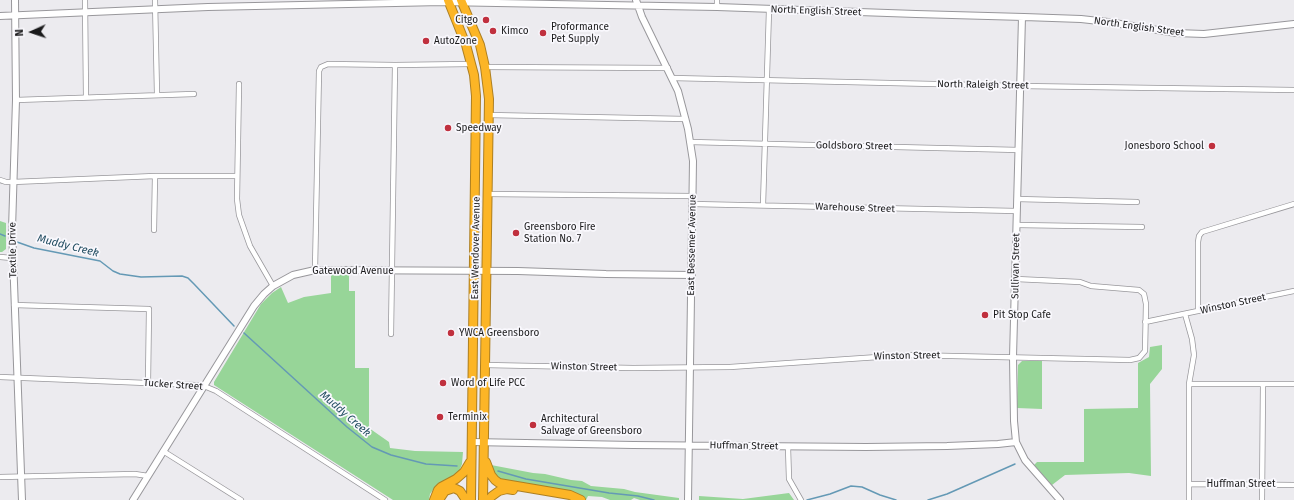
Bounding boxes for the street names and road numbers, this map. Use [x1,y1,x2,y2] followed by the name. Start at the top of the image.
[770,3,862,19] street label: North English Street
[1093,15,1185,39] street label: North English Street
[937,78,1029,92] street label: North Raleigh Street
[816,139,892,153] street label: Goldsboro Street
[685,194,699,296] street label: East Bessemer Avenue
[469,197,483,299] street label: East Wendover Avenue
[815,201,895,215] street label: Warehouse Street
[7,222,19,278] street label: Textile Drive
[1009,233,1023,299] street label: Sullivan Street
[312,265,394,277] street label: Gatewood Avenue
[1199,291,1267,317] street label: Winston Street
[874,349,940,363] street label: Winston Street
[551,360,617,374] street label: Winston Street
[143,377,203,393] street label: Tucker Street
[709,439,779,453] street label: Huffman Street
[1207,478,1275,490] street label: Huffman Street

